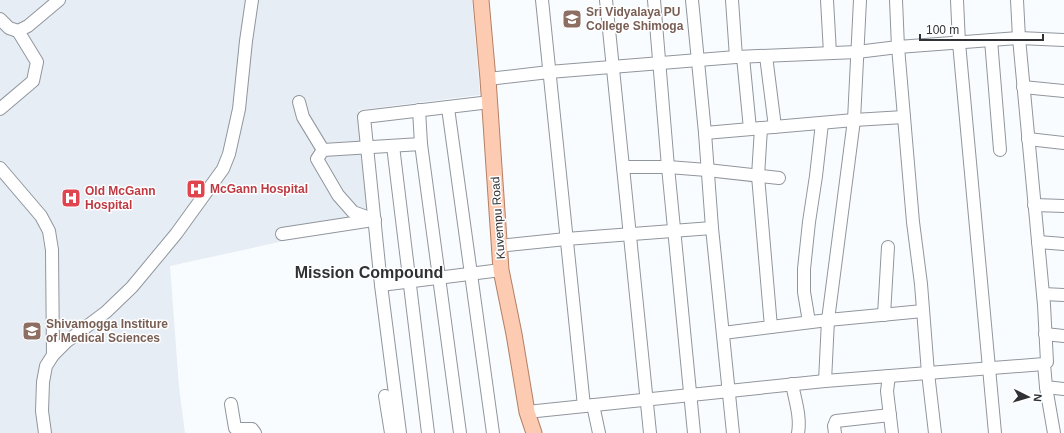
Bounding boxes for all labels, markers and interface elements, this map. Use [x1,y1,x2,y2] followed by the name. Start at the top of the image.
[586,5,684,33] place label: Sri Vidyalaya PU College Shimoga
[561,8,583,30] school or university icon: Sri Vidyalaya PU College Shimoga
[920,16,1043,42] scale bar
[926,23,959,37] text: 100 m
[488,176,508,260] street label: Kuvempu Road
[185,178,207,200] hospital icon: McGann Hospital
[210,182,308,196] place label: McGann Hospital
[85,184,156,212] place label: Old McGann Hospital
[60,187,82,209] hospital icon: Old McGann Hospital
[295,264,443,281] district label: Mission Compound
[46,317,168,345] place label: Shivamogga Institure of Medical Sciences
[21,320,43,342] school or university icon: Shivamogga Institure of Medical Sciences
[1008,377,1048,417] north arrow
[1032,393,1044,402] text: N

